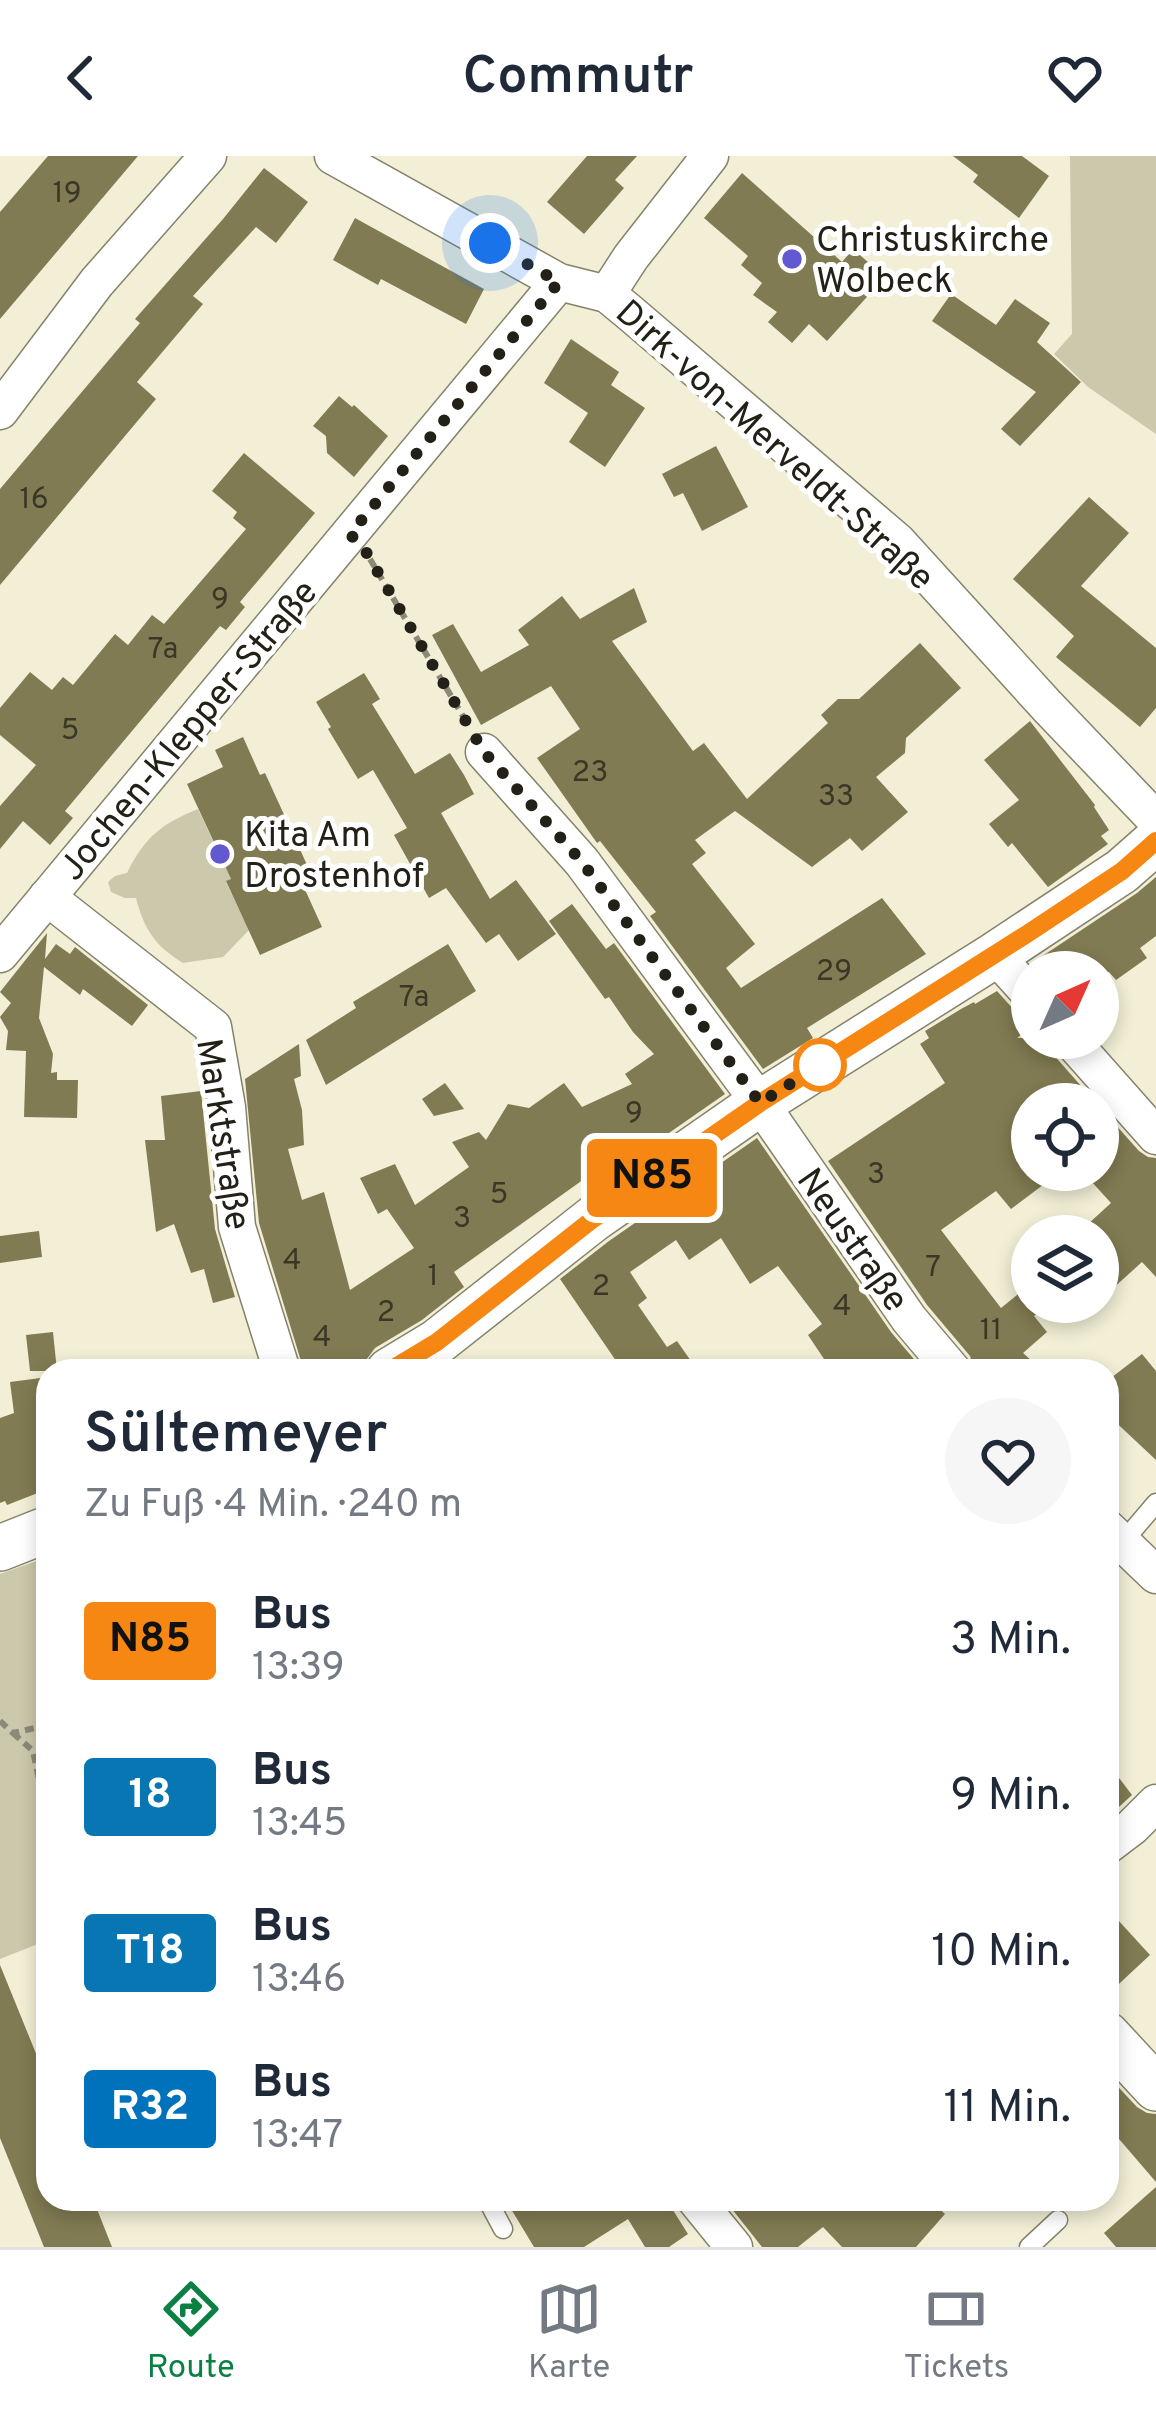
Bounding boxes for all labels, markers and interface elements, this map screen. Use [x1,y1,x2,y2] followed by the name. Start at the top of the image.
[463,44,693,113] text: Commutr
[48,45,114,111] icon: back
[1042,45,1108,111] icon: heart
[52,176,82,213] house number: 19
[460,213,520,273] your location
[816,219,1049,306] place label: Christuskirche Wolbeck
[779,246,805,272] marker: Christuskirche Wolbeck
[604,292,942,602] street label: Dirk-von-Merveldt-Straße
[19,482,49,519] house number: 16
[51,572,329,891] street label: Jochen-Klepper-Straße
[211,582,229,619] house number: 9
[148,632,178,669] house number: 7a
[61,713,79,750] house number: 5
[572,755,608,792] house number: 23
[818,779,854,816] house number: 33
[244,814,424,901] place label: Kita Am Drostenhof
[207,841,233,867] marker: Kita Am Drostenhof
[1011,951,1119,1059] north arrow
[1011,951,1119,1323] map controls
[816,954,852,991] house number: 29
[399,980,429,1017] house number: 7a
[183,1036,259,1234] street label: Marktstraße
[795,1040,845,1090] unlabelled marker
[1011,1083,1119,1191] button: locate
[625,1096,643,1133] house number: 9
[583,1139,721,1217] line badge: N85
[611,1151,693,1204] text: N85
[867,1157,885,1194] house number: 3
[784,1160,917,1322] street label: Neustraße
[490,1177,508,1214] house number: 5
[453,1201,471,1238] house number: 3
[1011,1215,1119,1323] button: layers
[283,1243,301,1280] house number: 4
[925,1250,941,1287] house number: 7
[427,1259,439,1296] house number: 1
[592,1269,610,1306] house number: 2
[833,1289,851,1326] house number: 4
[377,1295,395,1332] house number: 2
[980,1313,1002,1350] house number: 11
[313,1320,331,1357] house number: 4
[945,1398,1071,1524] button: heart
[84,1401,387,1473] text: Sültemeyer
[84,1482,462,1531] text: Zu Fuß · 4 Min. · 240 m
[252,1588,332,1645] text: Bus
[950,1613,1071,1670] text: 3 Min.
[109,1614,191,1667] text: N85
[252,1645,345,1694] text: 13:39
[252,1744,332,1801] text: Bus
[950,1769,1071,1826] text: 9 Min.
[128,1770,172,1823] text: 18
[252,1801,347,1850] text: 13:45
[252,1900,332,1957] text: Bus
[931,1925,1071,1982] text: 10 Min.
[115,1926,185,1979] text: T18
[252,1957,346,2006] text: 13:46
[252,2056,332,2113] text: Bus
[943,2081,1071,2138] text: 11 Min.
[111,2082,189,2135] text: R32
[252,2113,343,2162] text: 13:47
[147,2276,235,2390] tab: Route
[528,2276,610,2390] tab: Karte
[904,2276,1009,2390] tab: Tickets

